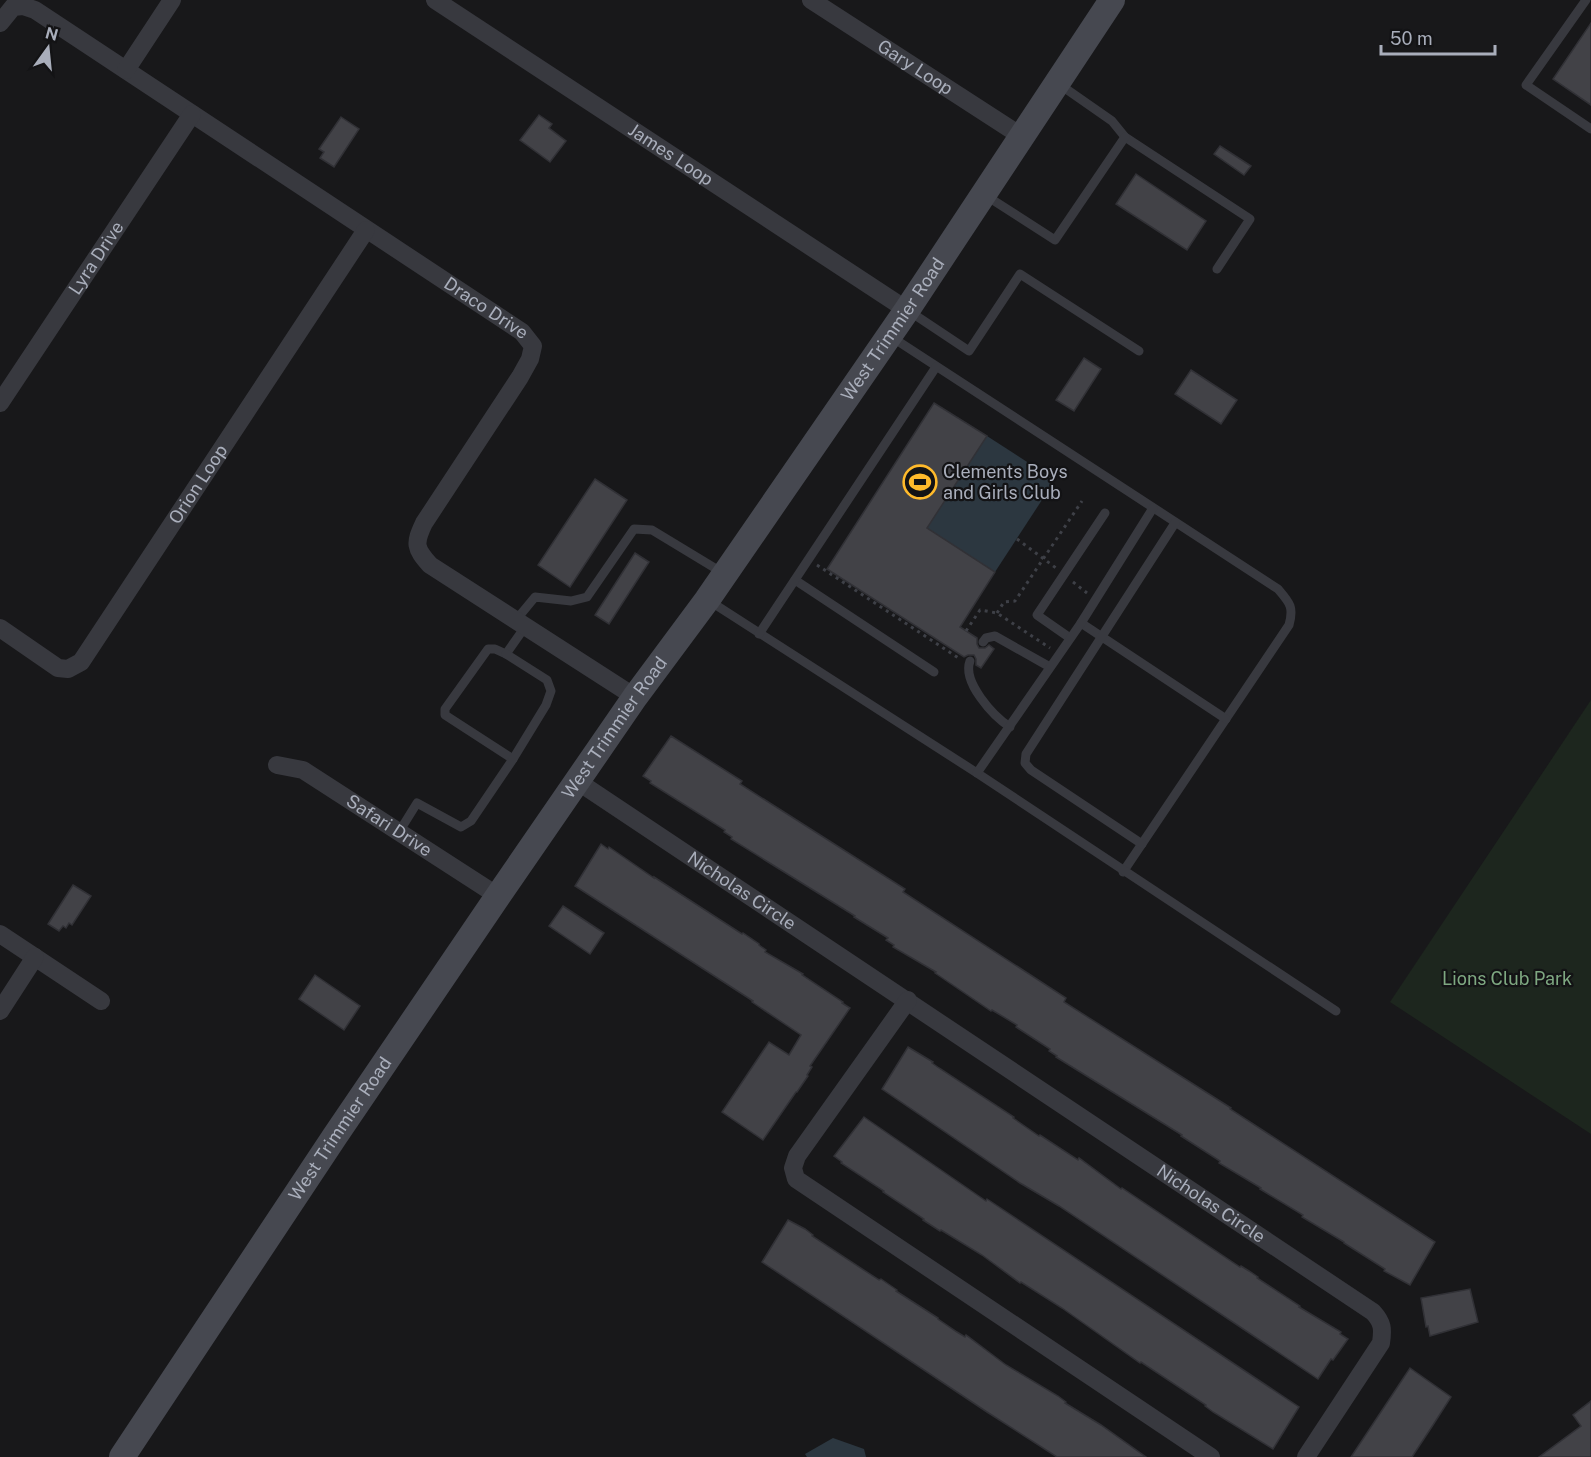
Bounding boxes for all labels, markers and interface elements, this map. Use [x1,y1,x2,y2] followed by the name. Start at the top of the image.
[18,18,78,78] north arrow
[1381,18,1495,56] scale bar
[43,23,60,45] text: N
[1390,28,1433,49] text: 50 m
[874,35,957,99] street label: Gary Loop
[625,119,717,190] street label: James Loop
[64,217,128,298] street label: Lyra Drive
[836,254,949,405] street label: West Trimmier Road
[440,272,532,343] street label: Draco Drive
[164,441,231,528] street label: Orion Loop
[943,461,1068,503] place label: Clements Boys and Girls Club
[902,464,938,500] sports icon: Clements Boys and Girls Club
[557,652,671,802] street label: West Trimmier Road
[343,790,436,861] street label: Safari Drive
[684,847,800,934] street label: Nicholas Circle
[1442,968,1572,989] park label: Lions Club Park
[284,1053,396,1204] street label: West Trimmier Road
[1153,1160,1269,1247] street label: Nicholas Circle

